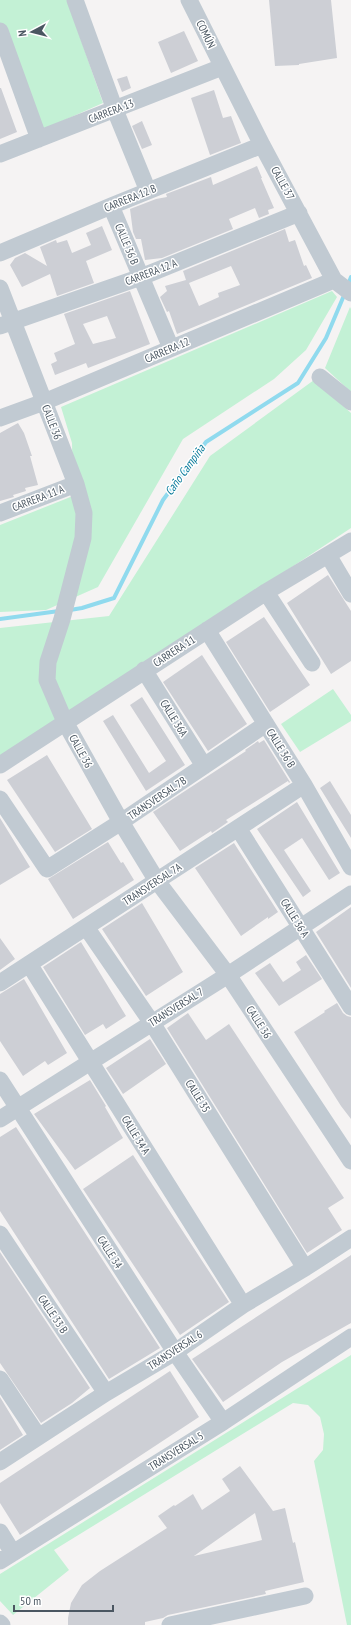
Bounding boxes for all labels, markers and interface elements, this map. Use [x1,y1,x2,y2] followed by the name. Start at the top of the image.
[12,12,52,52] north arrow
[193,18,219,50] street label: COMÚN
[15,29,29,37] text: N
[86,96,136,126] street label: CARRERA 13
[268,164,298,202] street label: CALLE 37
[102,181,158,215] street label: CARRERA 12 B
[112,221,142,267] street label: CALLE 36 B
[123,255,180,288] street label: CARRERA 12 A
[142,334,192,366] street label: CARRERA 12
[39,403,65,441] street label: CALLE 36
[161,440,209,498] water label: Caño Campiña
[10,481,67,514] street label: CARRERA 11 A
[150,632,198,670] street label: CARRERA 11
[157,697,191,740] street label: CALLE 36A
[264,726,298,770] street label: CALLE 36 B
[66,732,96,770] street label: CALLE 36
[125,773,189,823] street label: TRANSVERSAL 7B
[120,859,185,908] street label: TRANSVERSAL 7A
[278,896,313,941] street label: CALLE 36 A
[146,985,206,1029] street label: TRANSVERSAL 7
[243,1003,275,1041] street label: CALLE 36
[183,1077,214,1115] street label: CALLE 35
[119,1113,154,1158] street label: CALLE 34 A
[94,1233,126,1271] street label: CALLE 34
[35,1292,71,1336] street label: CALLE 33 B
[145,1327,205,1373] street label: TRANSVERSAL 6
[146,1429,206,1473] street label: TRANSVERSAL 5
[14,1587,113,1613] scale bar
[20,1593,41,1608] text: 50 m

